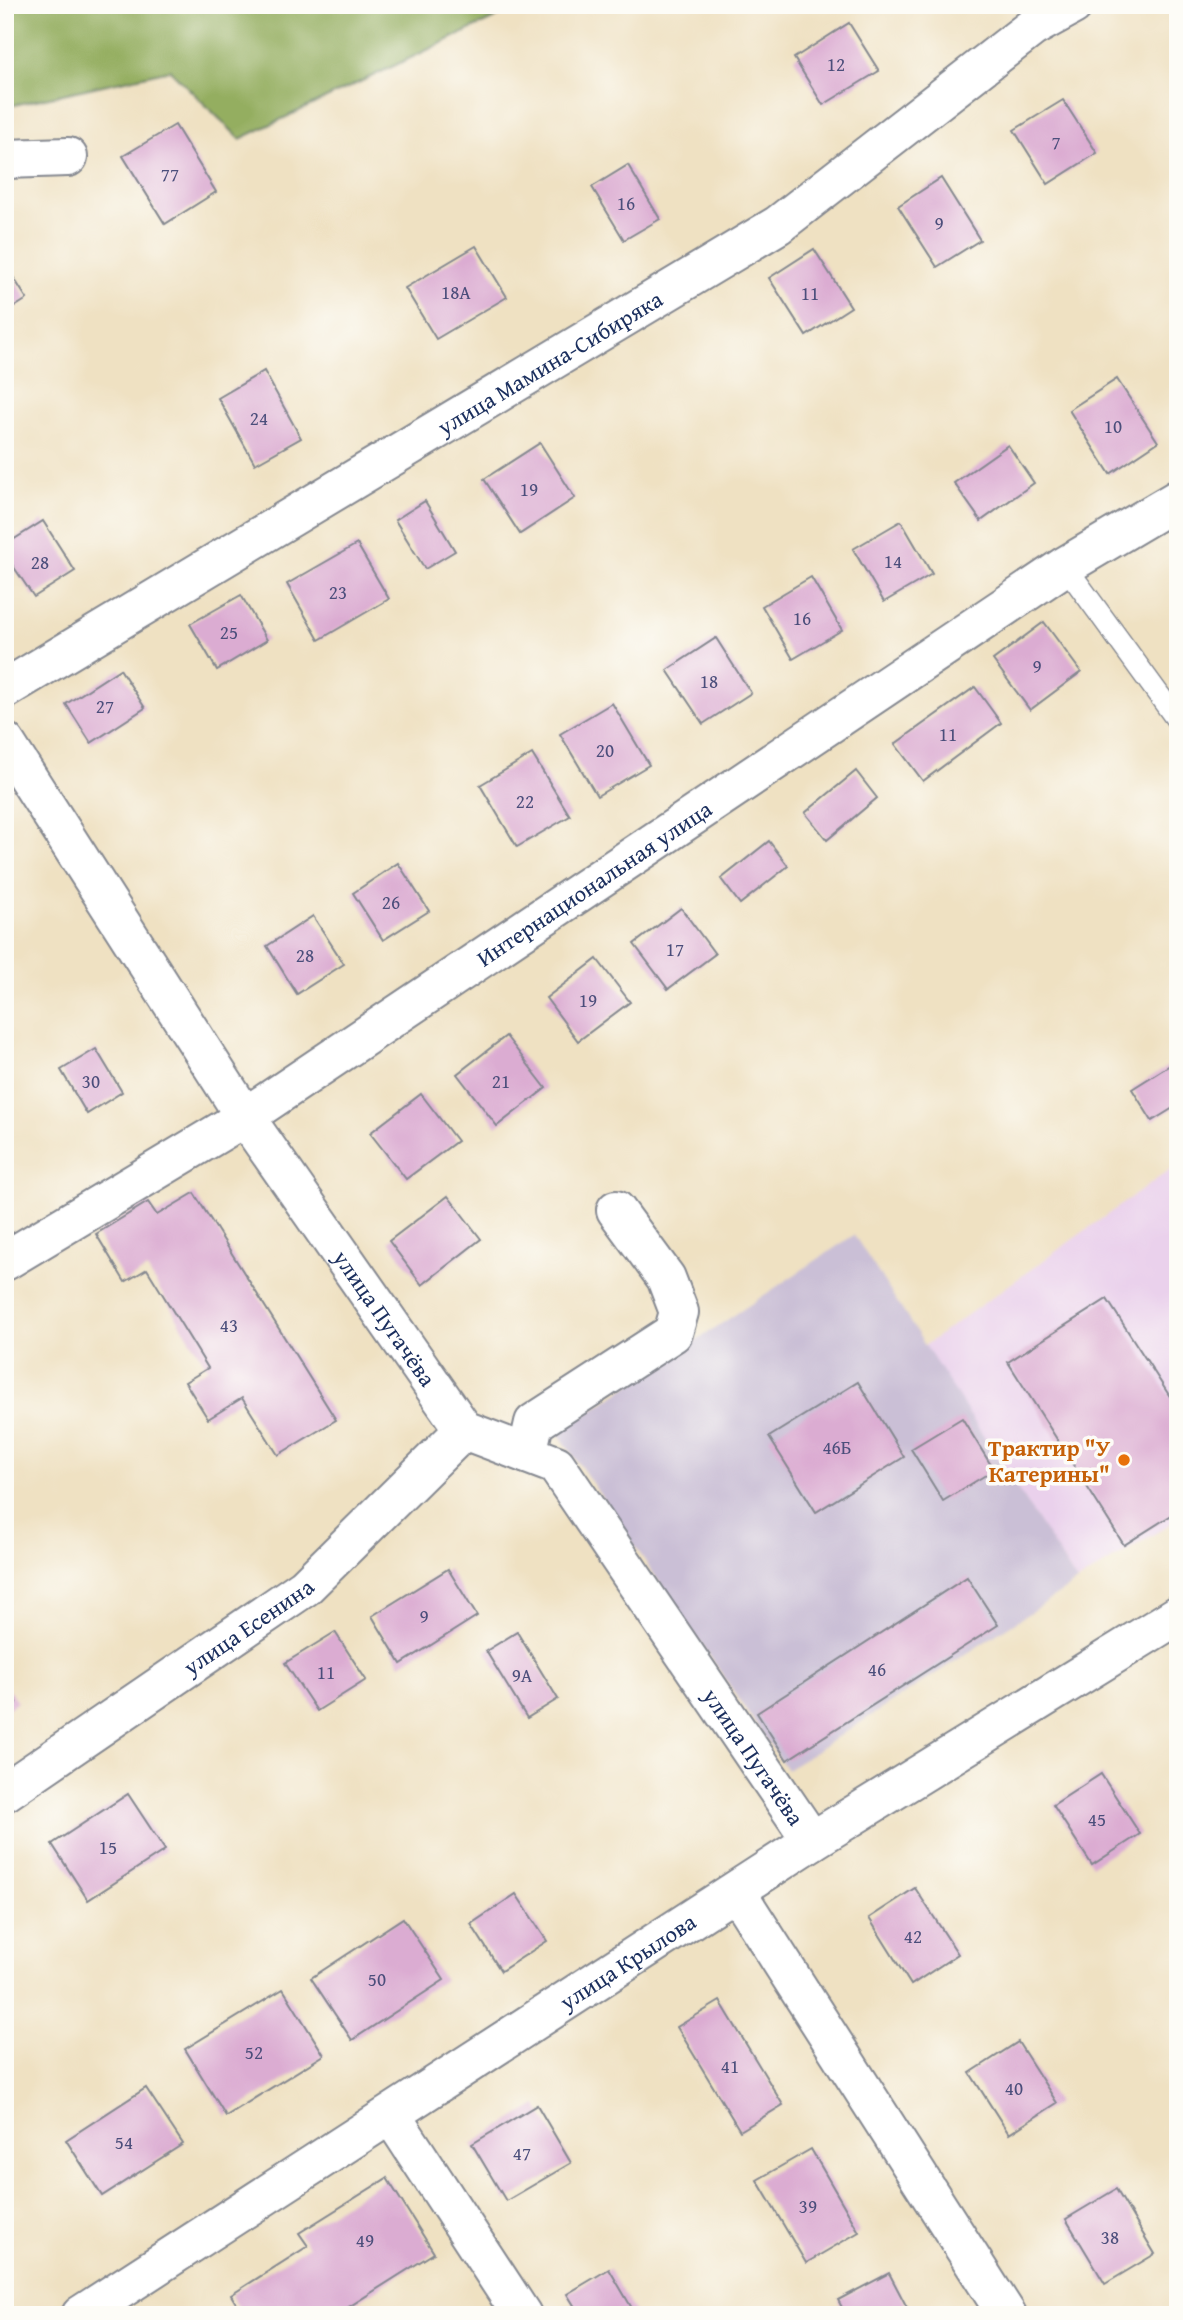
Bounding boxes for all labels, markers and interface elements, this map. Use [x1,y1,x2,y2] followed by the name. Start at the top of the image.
[827,50,845,78] house number: 12
[1051,128,1061,156] house number: 7
[161,160,179,188] house number: 77
[617,189,635,217] house number: 16
[934,209,944,237] house number: 9
[441,278,471,306] house number: 18А
[801,279,819,307] house number: 11
[430,282,668,443] street label: улица Мамина-Сибиряка
[250,404,268,432] house number: 24
[1104,412,1122,440] house number: 10
[520,475,538,503] house number: 19
[884,547,902,575] house number: 14
[31,548,49,576] house number: 28
[329,578,347,606] house number: 23
[793,604,811,632] house number: 16
[220,618,238,646] house number: 25
[1032,652,1042,680] house number: 9
[700,667,718,695] house number: 18
[96,692,114,720] house number: 27
[939,720,957,748] house number: 11
[596,736,614,764] house number: 20
[516,787,534,815] house number: 22
[470,792,718,974] street label: Интернациональная улица
[382,888,400,916] house number: 26
[666,935,684,963] house number: 17
[296,941,314,969] house number: 28
[579,986,597,1014] house number: 19
[82,1067,100,1095] house number: 30
[492,1067,510,1095] house number: 21
[325,1242,445,1392] street label: улица Пугачёва
[220,1311,238,1339] house number: 43
[988,1431,1111,1490] place label: Трактир "У Катерины"
[822,1433,852,1461] house number: 46Б
[1116,1452,1132,1468] marker: Трактир "У Катерины"
[175,1571,321,1683] street label: улица Есенина
[419,1602,429,1630] house number: 9
[868,1655,886,1683] house number: 46
[317,1658,335,1686] house number: 11
[512,1661,533,1689] house number: 9А
[695,1680,813,1832] street label: улица Пугачёва
[1088,1805,1106,1833] house number: 45
[99,1833,117,1861] house number: 15
[552,1904,702,2018] street label: улица Крылова
[904,1922,922,1950] house number: 42
[368,1965,386,1993] house number: 50
[245,2038,263,2066] house number: 52
[721,2052,739,2080] house number: 41
[1005,2074,1023,2102] house number: 40
[115,2128,133,2156] house number: 54
[513,2139,531,2167] house number: 47
[799,2192,817,2220] house number: 39
[1101,2223,1119,2251] house number: 38
[356,2226,374,2254] house number: 49

